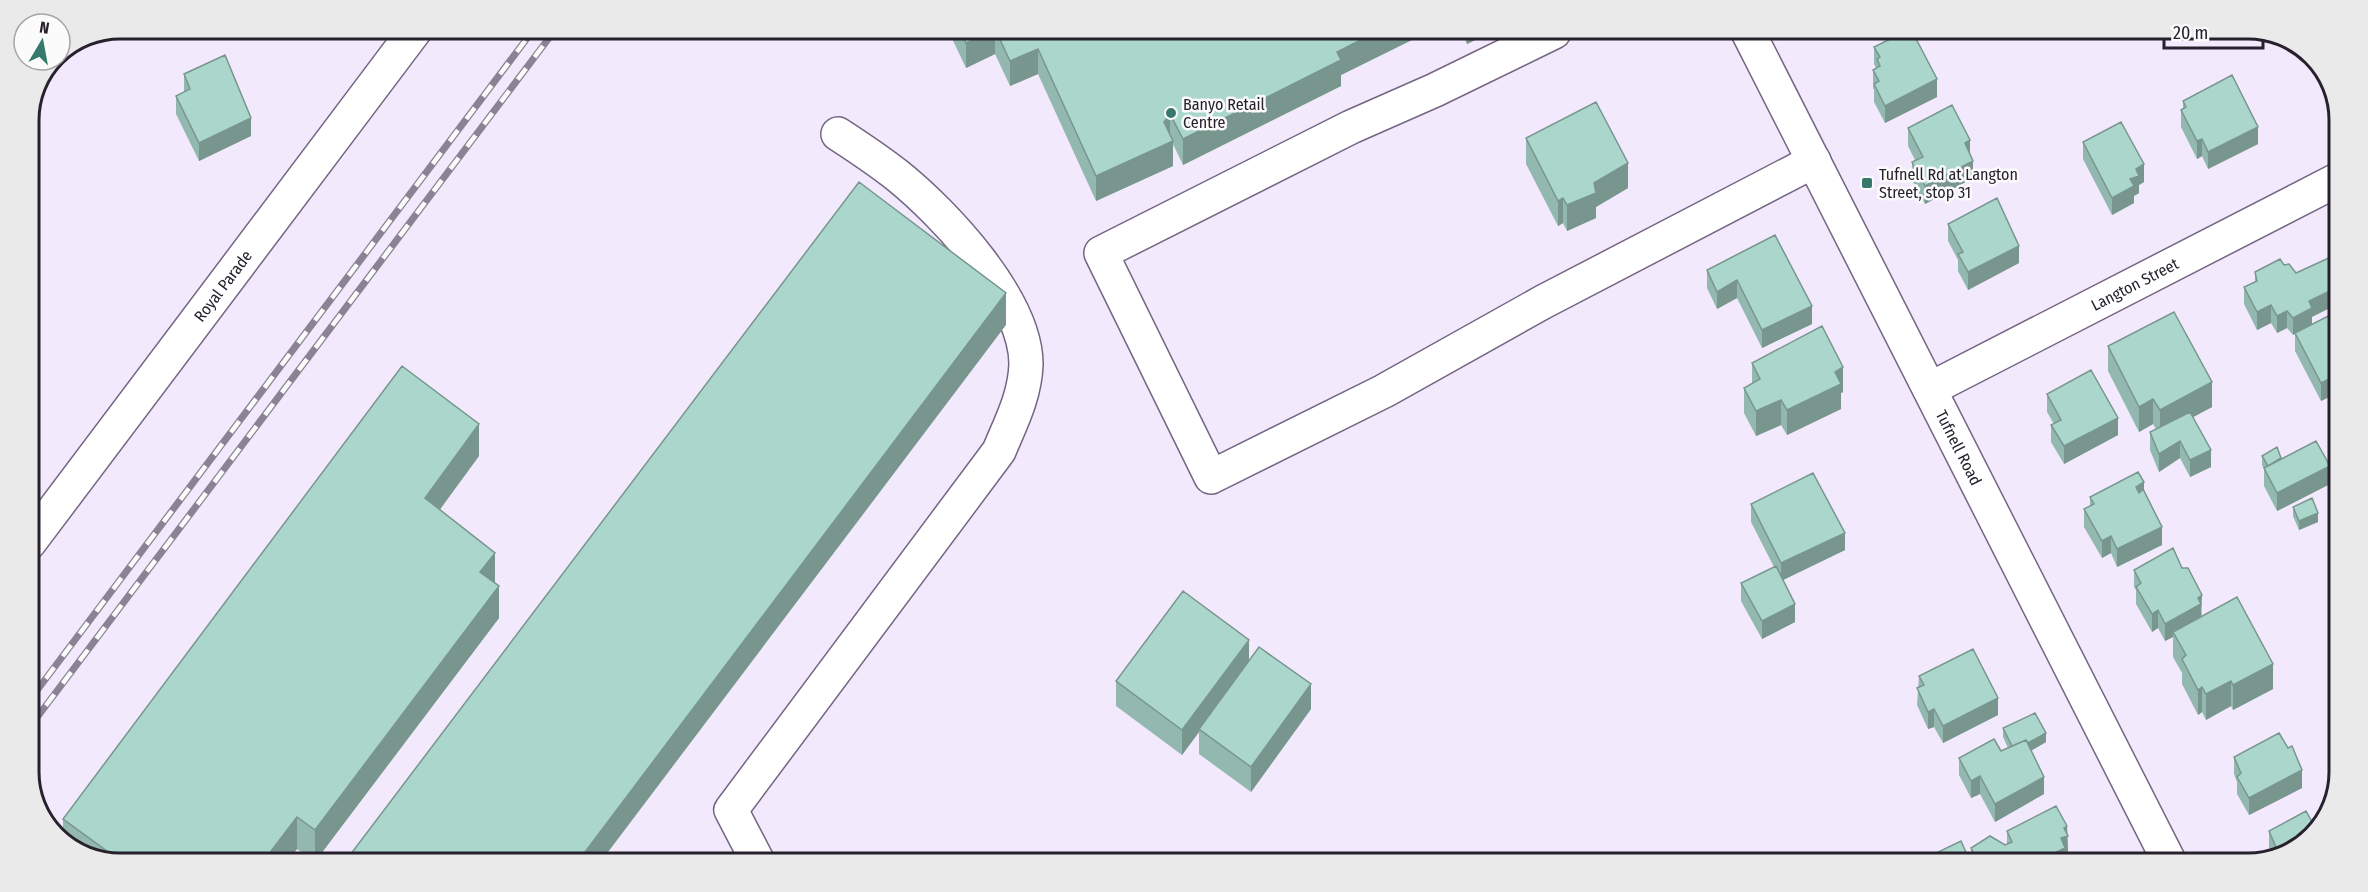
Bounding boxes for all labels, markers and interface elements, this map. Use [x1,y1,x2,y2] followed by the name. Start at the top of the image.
[12,12,72,72] north arrow
[2164,12,2263,50] scale bar
[38,18,51,38] text: N
[2173,22,2208,44] text: 20 m
[1183,95,1265,132] place label: Banyo Retail Centre
[1164,106,1178,120] marker: Banyo Retail Centre
[1879,165,2018,202] place label: Tufnell Rd at Langton Street, stop 31
[1860,176,1874,190] marker: Tufnell Rd at Langton Street, stop 31
[190,247,256,325] street label: Royal Parade
[2088,254,2182,315] street label: Langton Street
[1932,407,1986,489] street label: Tufnell Road

